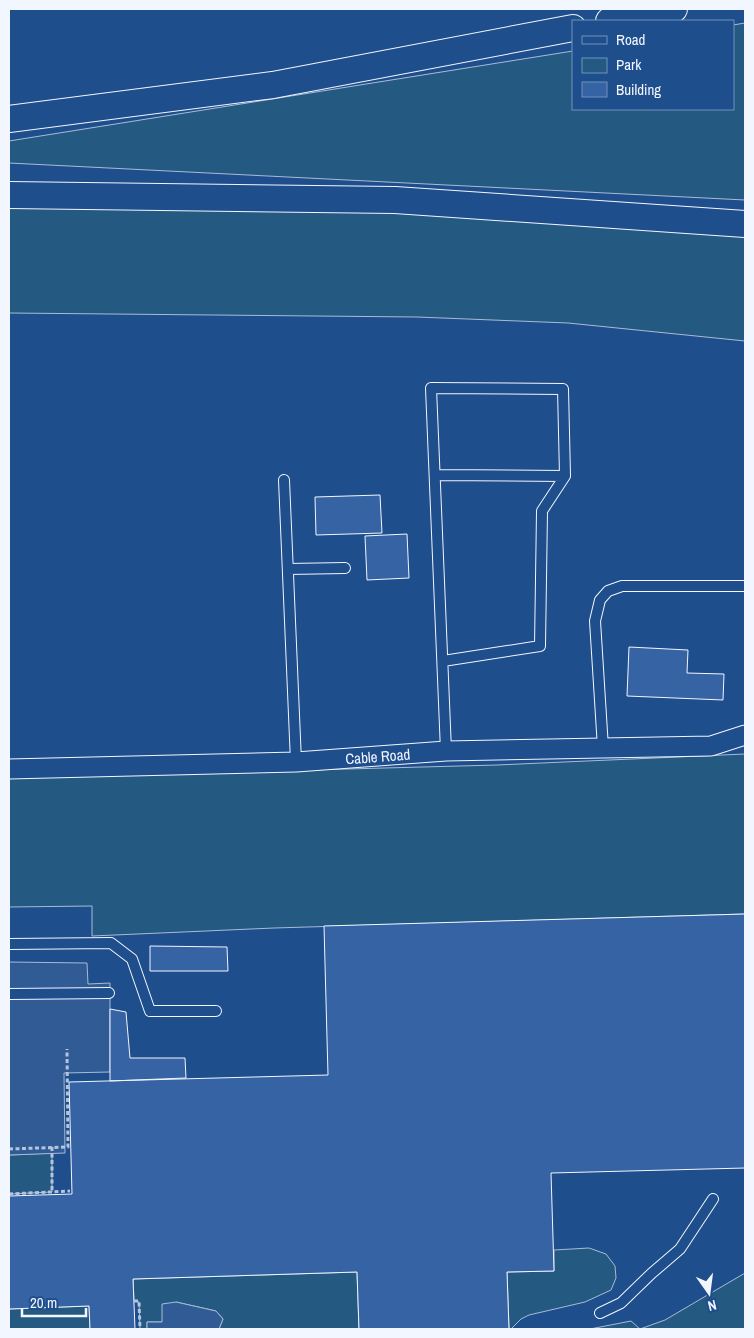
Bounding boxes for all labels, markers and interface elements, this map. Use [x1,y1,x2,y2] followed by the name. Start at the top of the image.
[572,20,734,110] legend
[616,29,645,50] text: Road
[616,54,642,75] text: Park
[616,79,661,100] text: Building
[345,743,411,769] street label: Cable Road
[684,1268,734,1318] north arrow
[22,1286,86,1318] scale bar
[30,1292,57,1313] text: 20 m
[706,1296,718,1315] text: N

